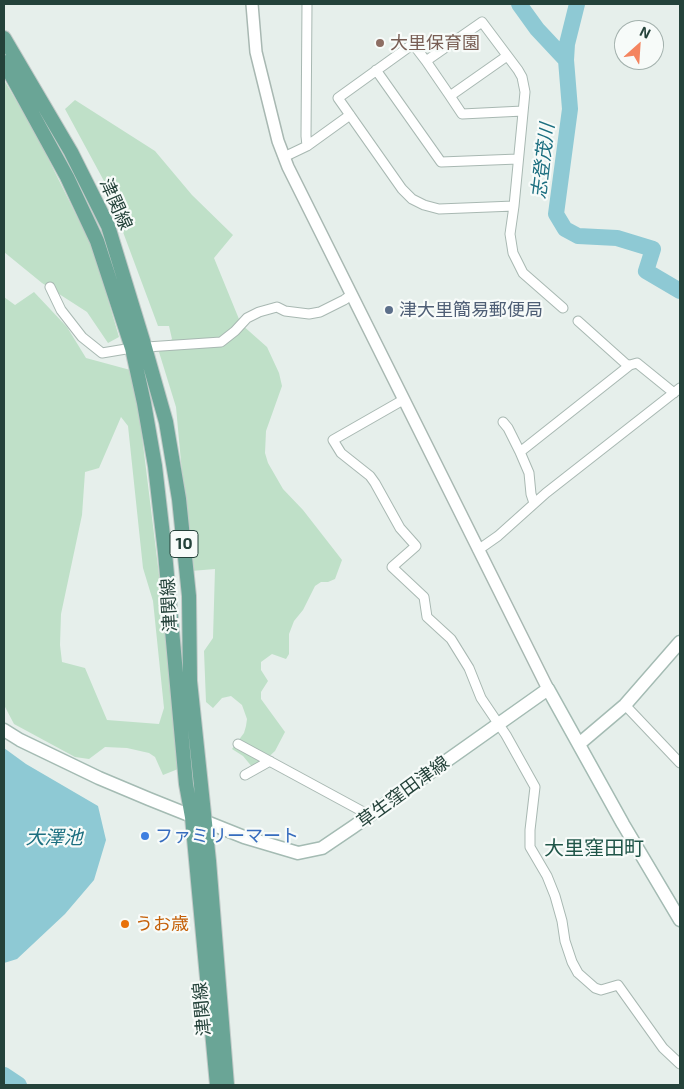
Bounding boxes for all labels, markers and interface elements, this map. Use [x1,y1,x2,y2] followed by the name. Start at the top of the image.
[614,20,664,70] north arrow
[637,22,654,42] text: N
[390,32,480,54] place label: 大里保育園
[374,37,386,49] marker: 大里保育園
[527,122,559,200] water label: 志登茂川
[95,175,137,233] street label: 津関線
[399,299,543,321] place label: 津大里簡易郵便局
[383,304,395,316] marker: 津大里簡易郵便局
[170,530,198,558] road number: 10
[157,577,181,633] street label: 津関線
[353,752,453,832] street label: 草生窪田津線
[155,825,299,847] place label: ファミリーマート
[26,827,82,849] water label: 大澤池
[139,830,151,842] marker: ファミリーマート
[544,836,644,860] district label: 大里窪田町
[135,913,189,935] place label: うお歳
[119,918,131,930] marker: うお歳
[189,981,215,1037] street label: 津関線

